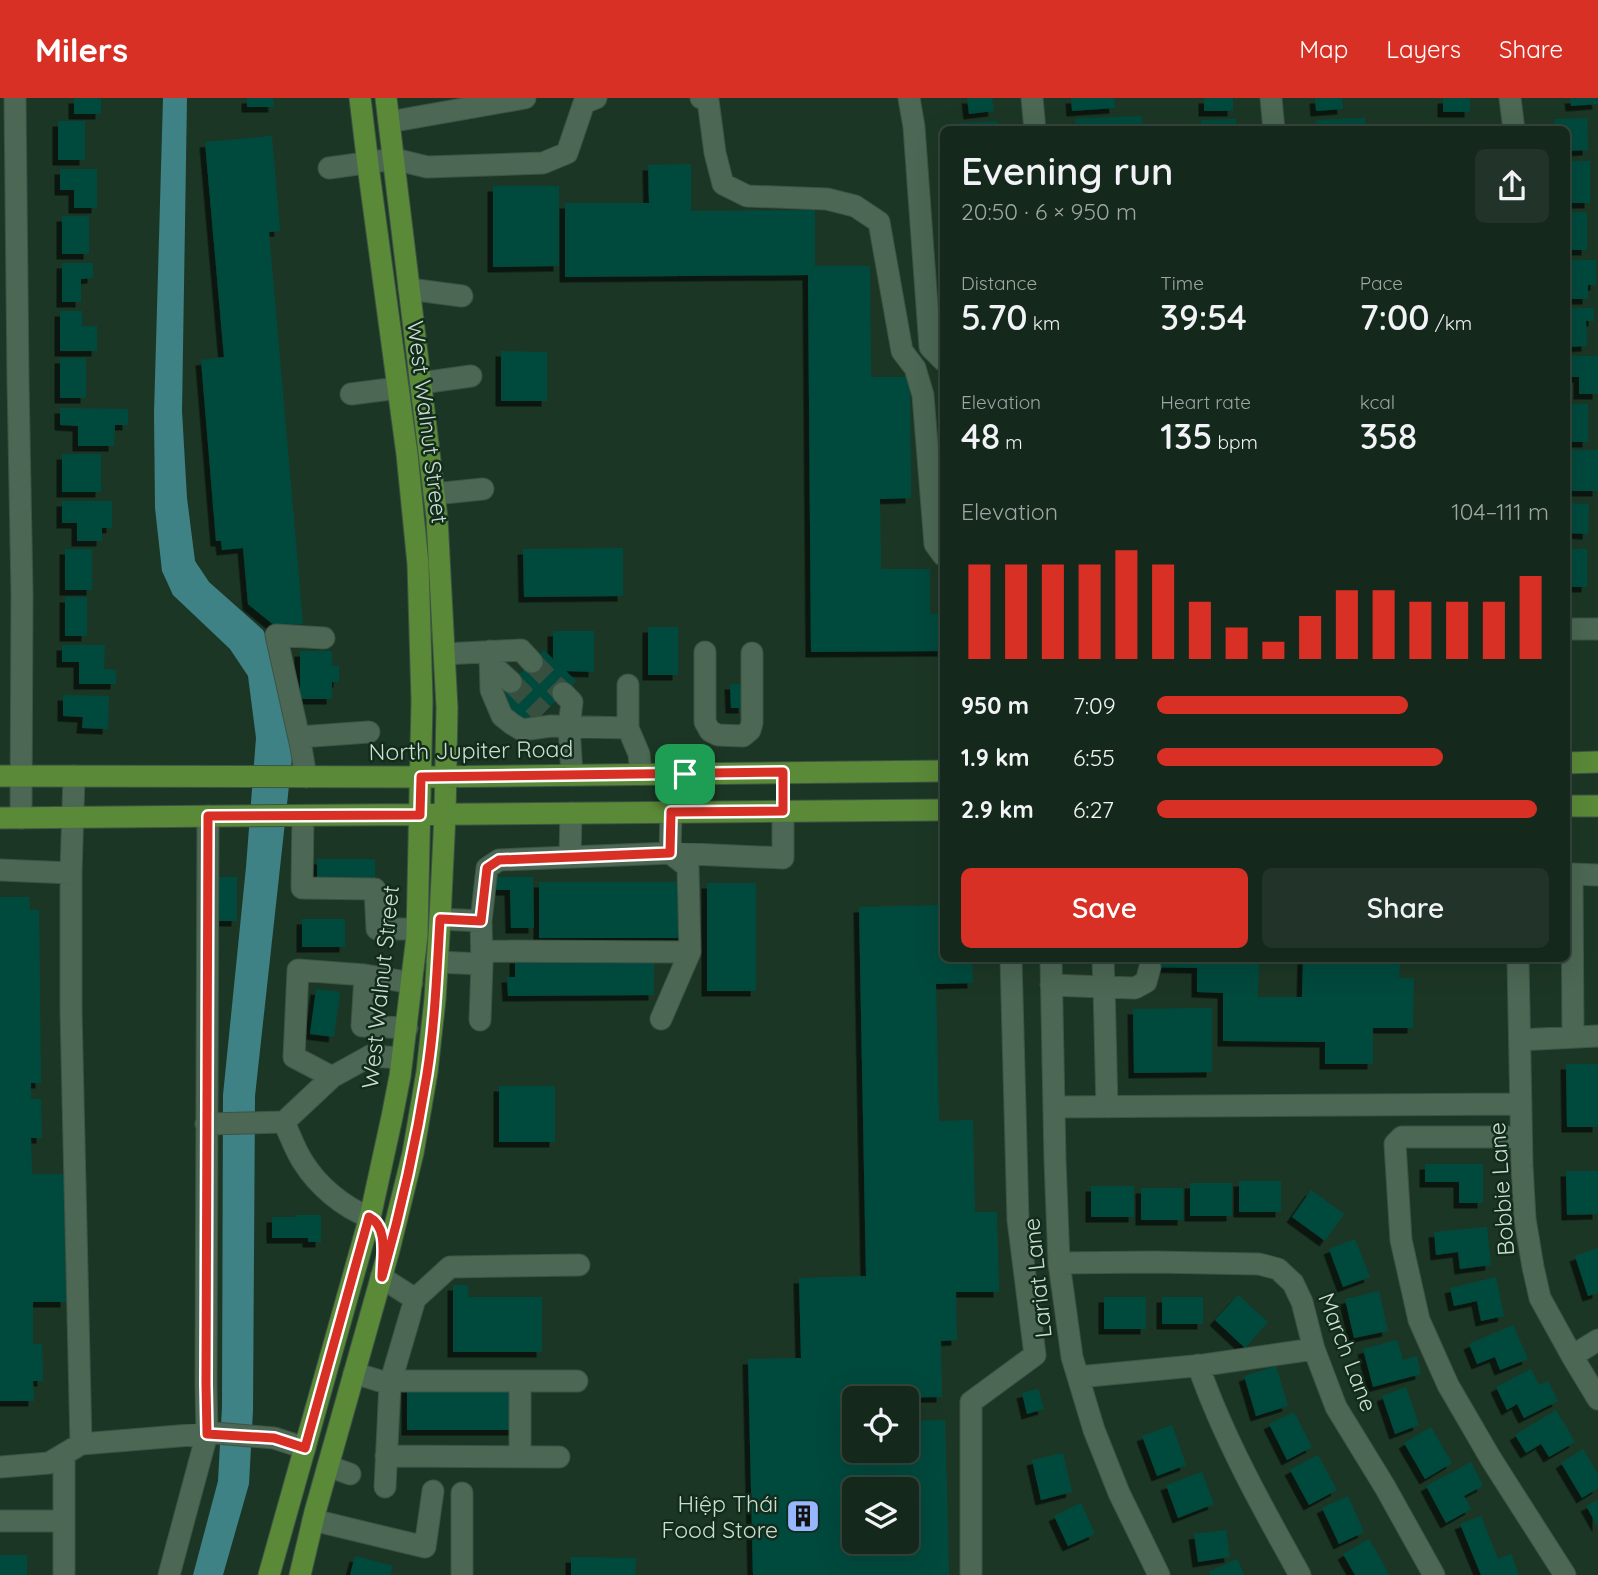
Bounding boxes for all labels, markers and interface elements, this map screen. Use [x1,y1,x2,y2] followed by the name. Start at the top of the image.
[35,29,128,70] text: Milers
[1299,34,1348,64] text: Map
[1386,34,1461,64] text: Layers
[1499,34,1563,64] text: Share
[961,147,1174,195] text: Evening run
[1475,149,1549,223] button: share
[961,197,1137,226] text: 20:50 · 6 × 950 m
[961,271,1037,295] text: Distance
[1160,271,1204,295] text: Time
[1360,271,1403,295] text: Pace
[961,295,1028,339] text: 5.70
[1160,295,1247,339] text: 39:54
[1360,295,1430,339] text: 7:00
[1028,311,1060,335] text: km
[1430,311,1472,335] text: /km
[401,319,455,525] street label: West Walnut Street
[961,390,1041,414] text: Elevation
[1160,390,1251,414] text: Heart rate
[1360,390,1395,414] text: kcal
[961,414,1000,458] text: 48
[1160,414,1212,458] text: 135
[1360,414,1417,458] text: 358
[1000,430,1022,454] text: m
[1212,430,1258,454] text: bpm
[961,497,1058,526] text: Elevation
[1451,497,1549,526] text: 104–111 m
[961,691,1029,720] text: 950 m
[1073,691,1116,720] text: 7:09
[368,734,574,766] street label: North Jupiter Road
[961,743,1029,772] text: 1.9 km
[1073,743,1115,772] text: 6:55
[655,744,715,804] pin
[666,755,704,793] icon: arrive
[961,795,1034,824] text: 2.9 km
[1073,795,1114,824] text: 6:27
[961,868,1248,948] button: Save
[1262,868,1549,948] button: Share
[355,884,405,1090] street label: West Walnut Street
[1482,1121,1520,1257] street label: Bobbie Lane
[1016,1217,1058,1339] street label: Lariat Lane
[1312,1288,1384,1416] street label: March Lane
[842,1386,919,1554] map controls
[842,1386,919,1463] button: locate
[842,1477,919,1554] button: layers
[661,1489,778,1544] place label: Hiệp Thái Food Store
[784,1497,822,1535] building icon: Hiệp Thái Food Store

